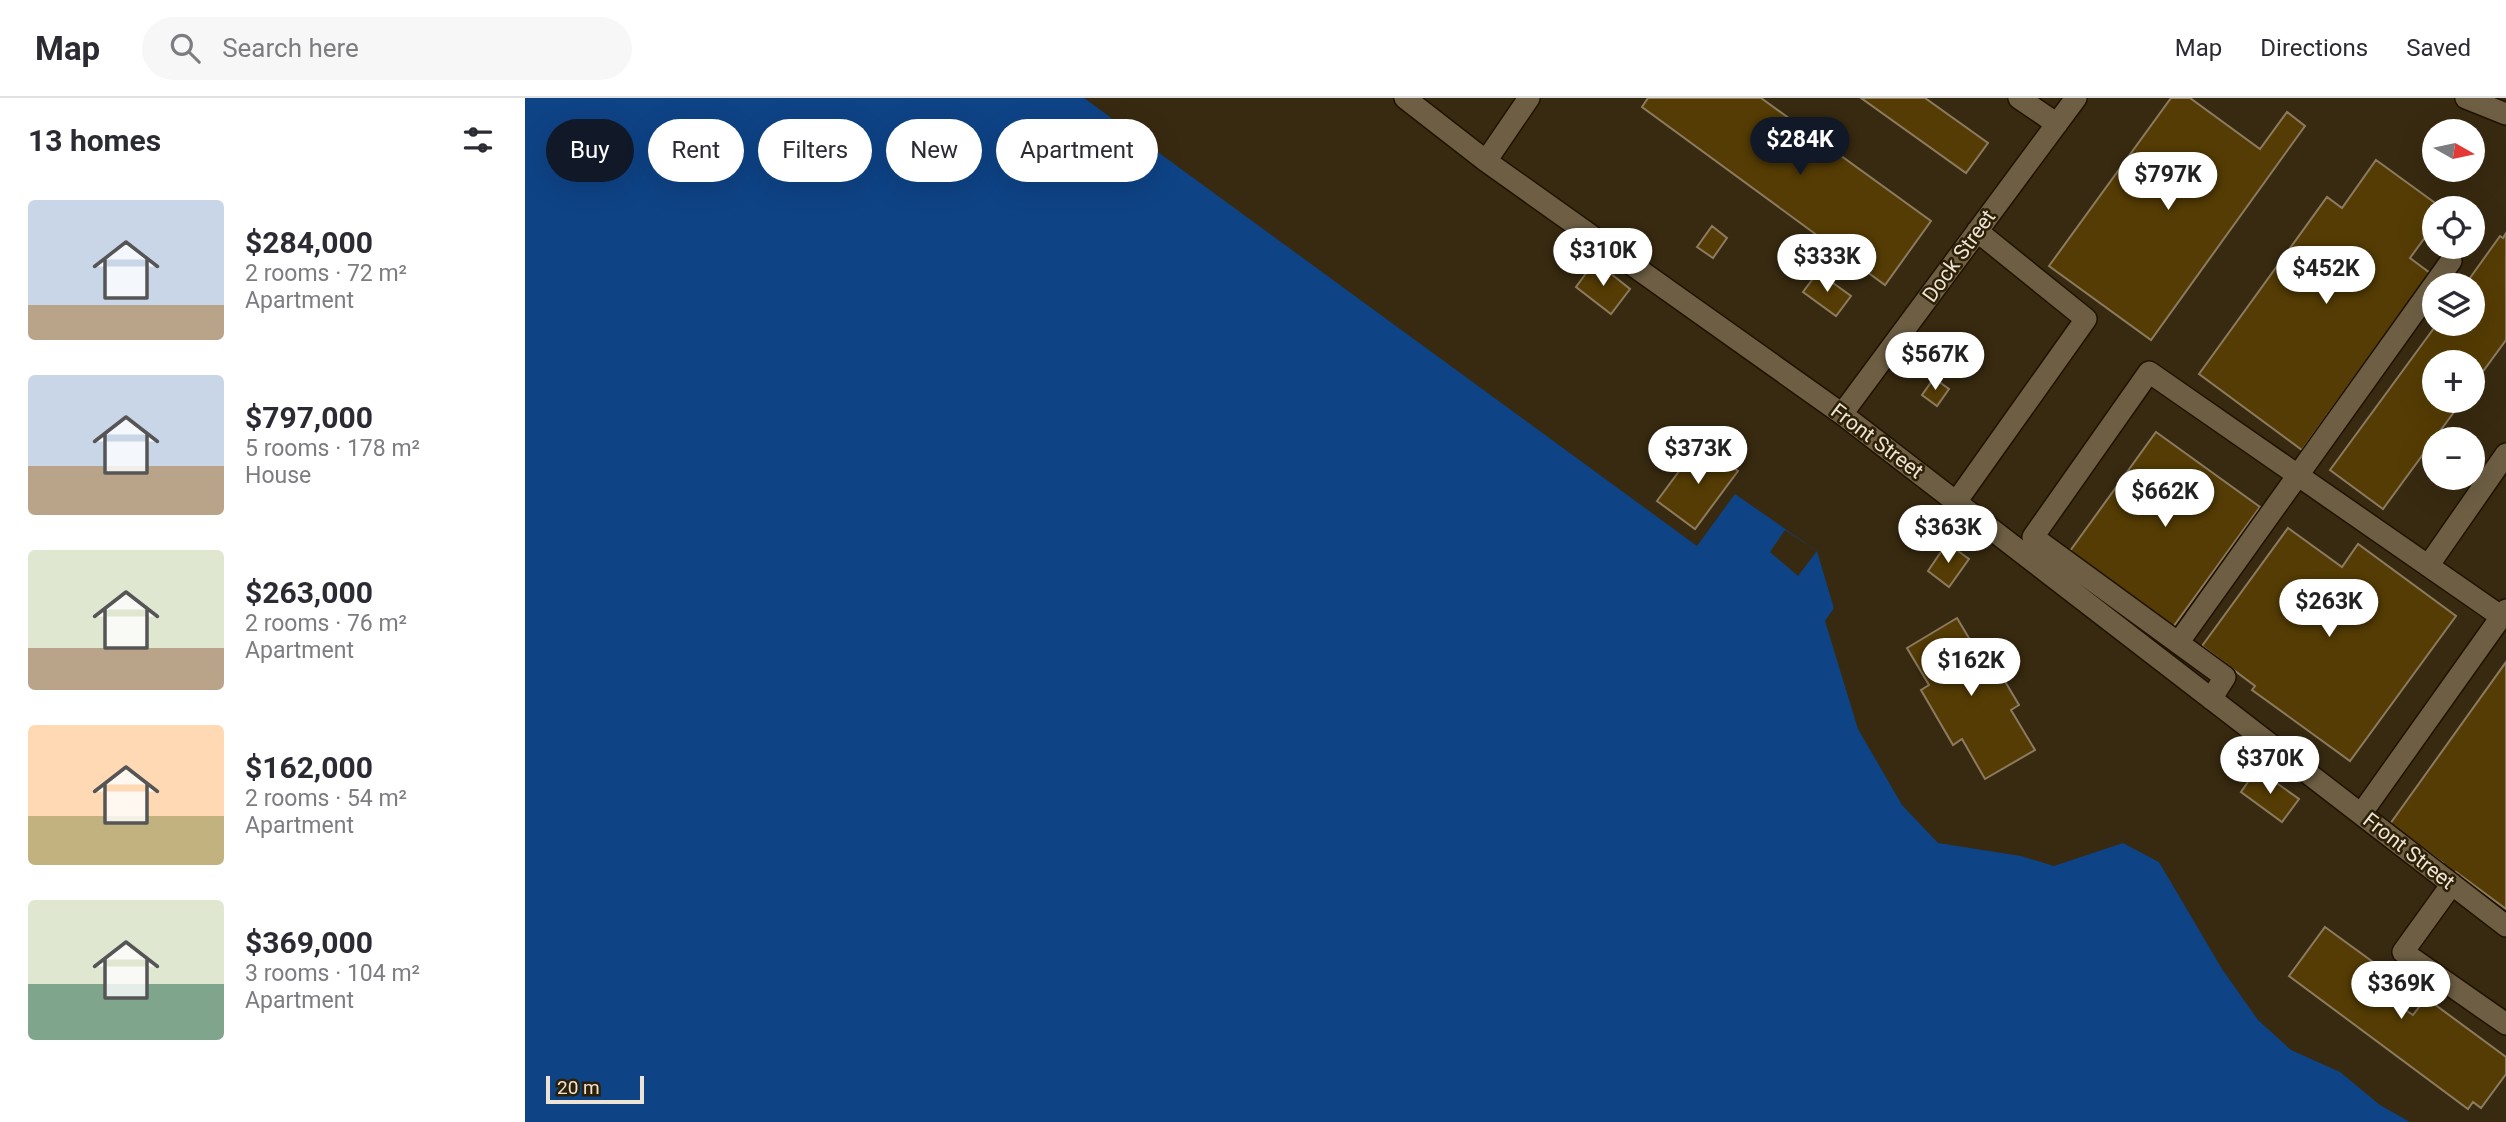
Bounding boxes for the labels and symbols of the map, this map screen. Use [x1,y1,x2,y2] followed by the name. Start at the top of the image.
[1751,118,1849,177] pin: $284K
[2422,119,2485,182] north arrow
[2119,152,2217,212] pin: $797K
[1918,205,2001,307] street label: Dock Street
[1554,228,1652,288] pin: $310K
[1778,234,1876,294] pin: $333K
[2277,246,2375,306] pin: $452K
[1886,332,1984,392] pin: $567K
[1826,399,1928,484] street label: Front Street
[1649,426,1747,486] pin: $373K
[2116,470,2214,529] pin: $662K
[1899,505,1997,565] pin: $363K
[2280,580,2378,639] pin: $263K
[1922,638,2020,698] pin: $162K
[2221,736,2319,796] pin: $370K
[2359,808,2460,894] street label: Front Street
[2352,962,2450,1021] pin: $369K
[546,1073,644,1105] scale bar

